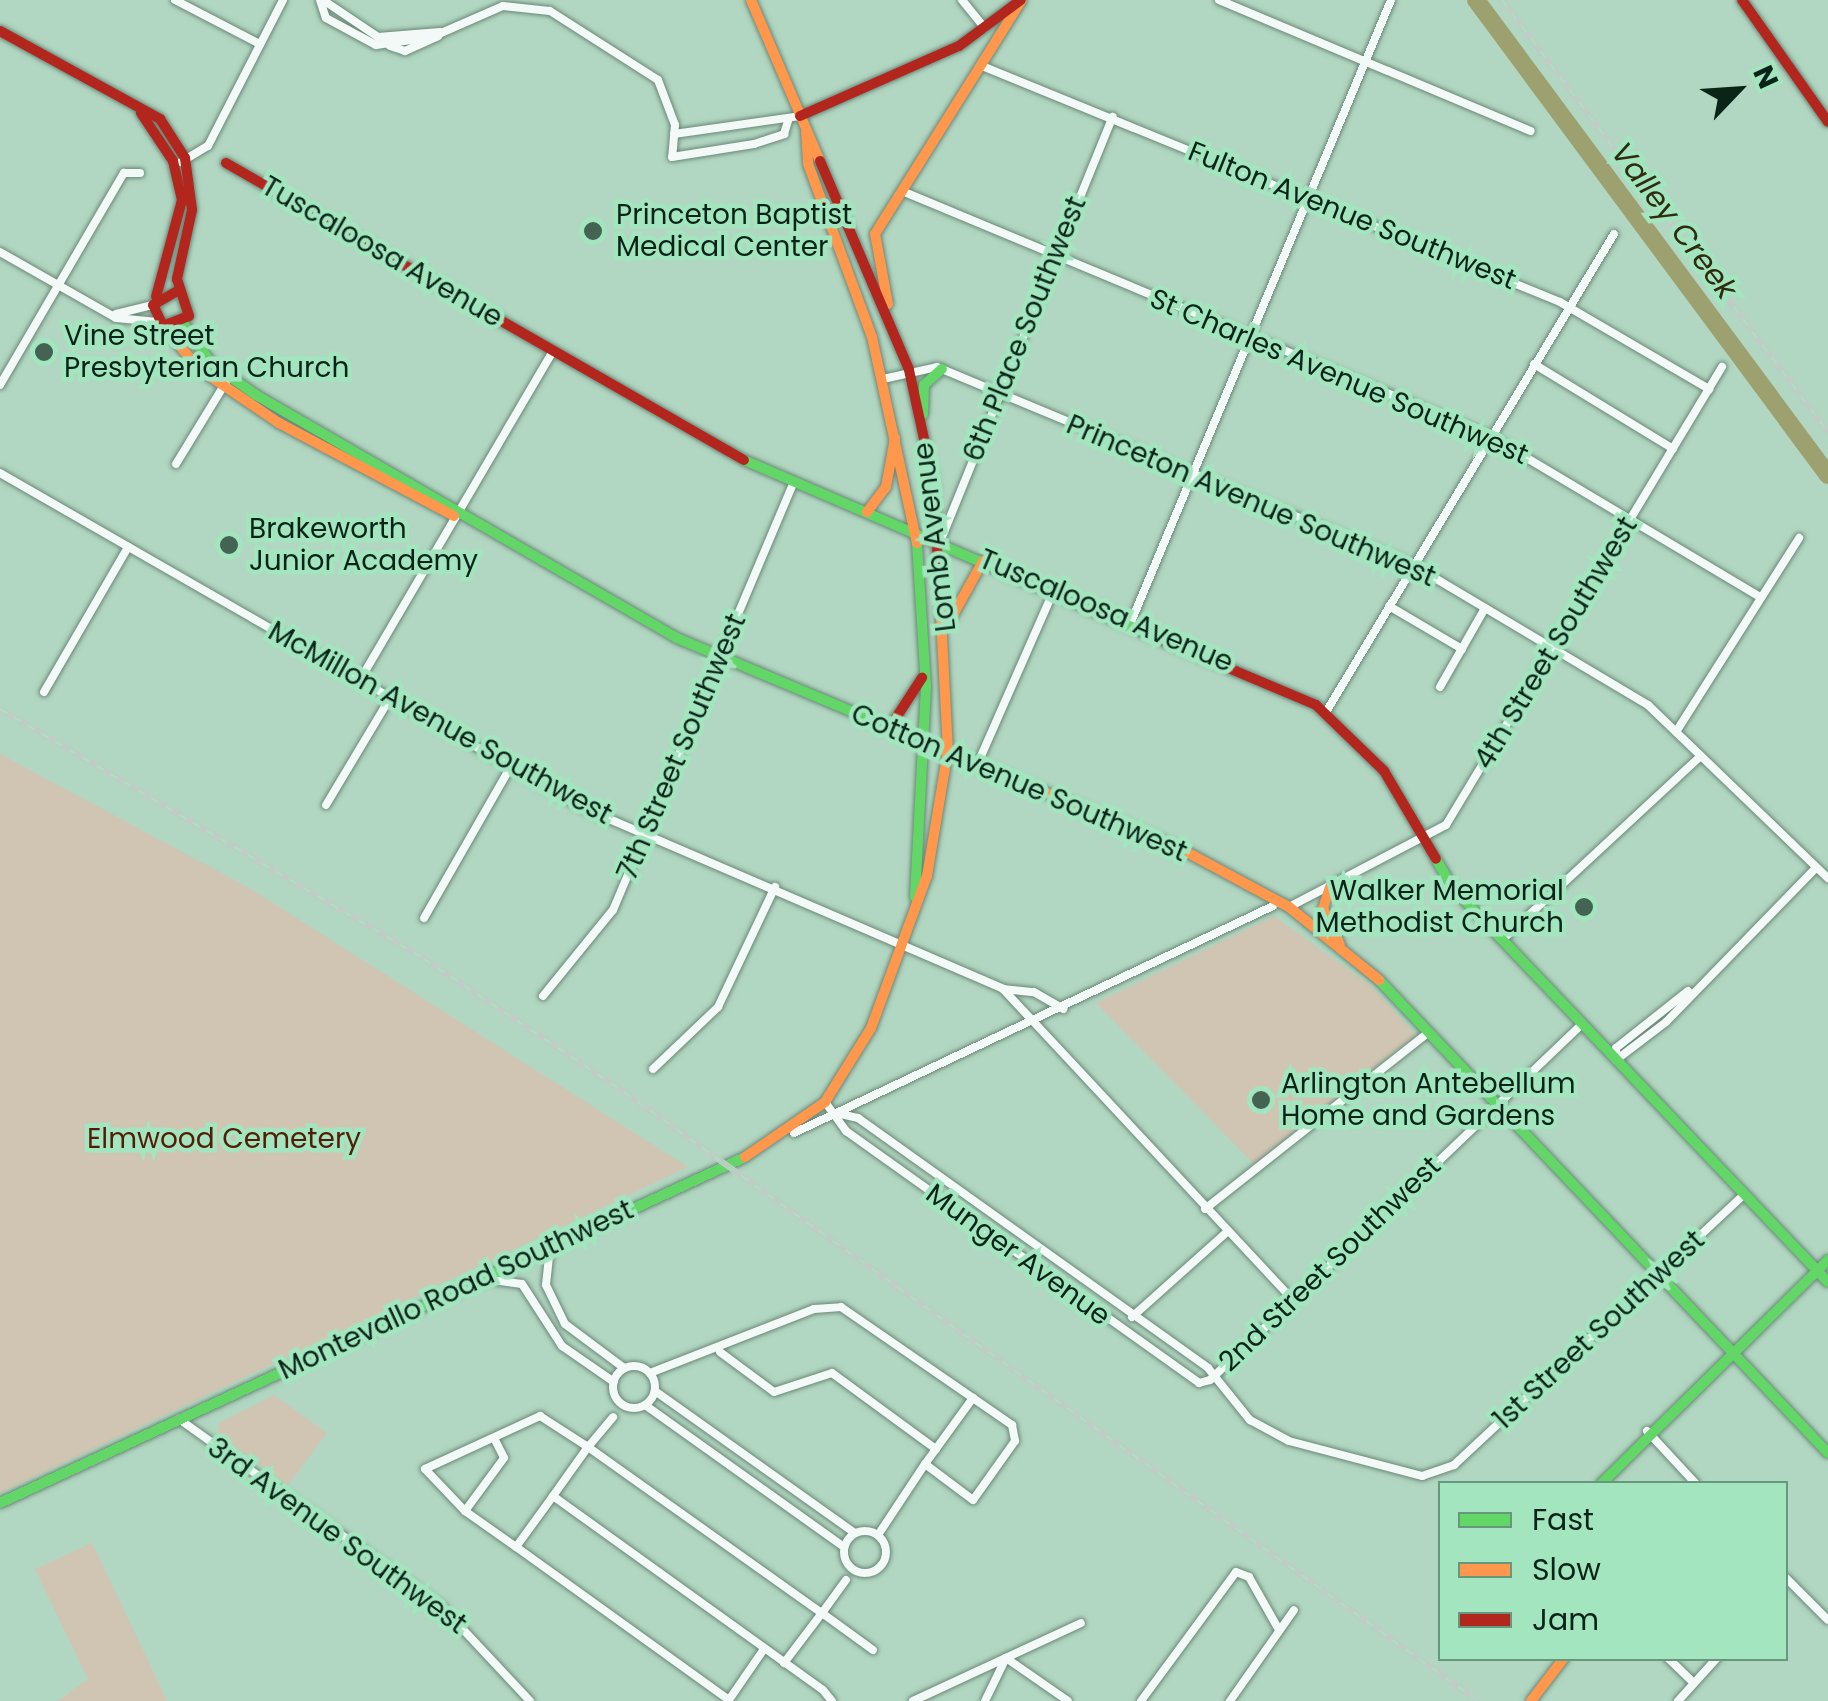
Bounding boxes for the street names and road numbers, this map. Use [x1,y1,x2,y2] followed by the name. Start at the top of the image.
[1183,135,1521,297] street label: Fulton Avenue Southwest
[256,169,508,335] street label: Tuscaloosa Avenue
[956,192,1094,466] street label: 6th Place Southwest
[1145,282,1533,472] street label: St Charles Avenue Southwest
[1062,408,1440,594] street label: Princeton Avenue Southwest
[907,440,963,634] street label: Lomb Avenue
[1467,511,1645,775] street label: 4th Street Southwest
[974,542,1238,680] street label: Tuscaloosa Avenue
[611,609,753,885] street label: 7th Street Southwest
[262,614,618,832] street label: McMillon Avenue Southwest
[846,697,1192,869] street label: Cotton Avenue Southwest
[1212,1149,1448,1379] street label: 2nd Street Southwest
[919,1177,1117,1333] street label: Munger Avenue
[273,1193,639,1387] street label: Montevallo Road Southwest
[1487,1224,1711,1436] street label: 1st Street Southwest
[201,1431,473,1641] street label: 3rd Avenue Southwest

